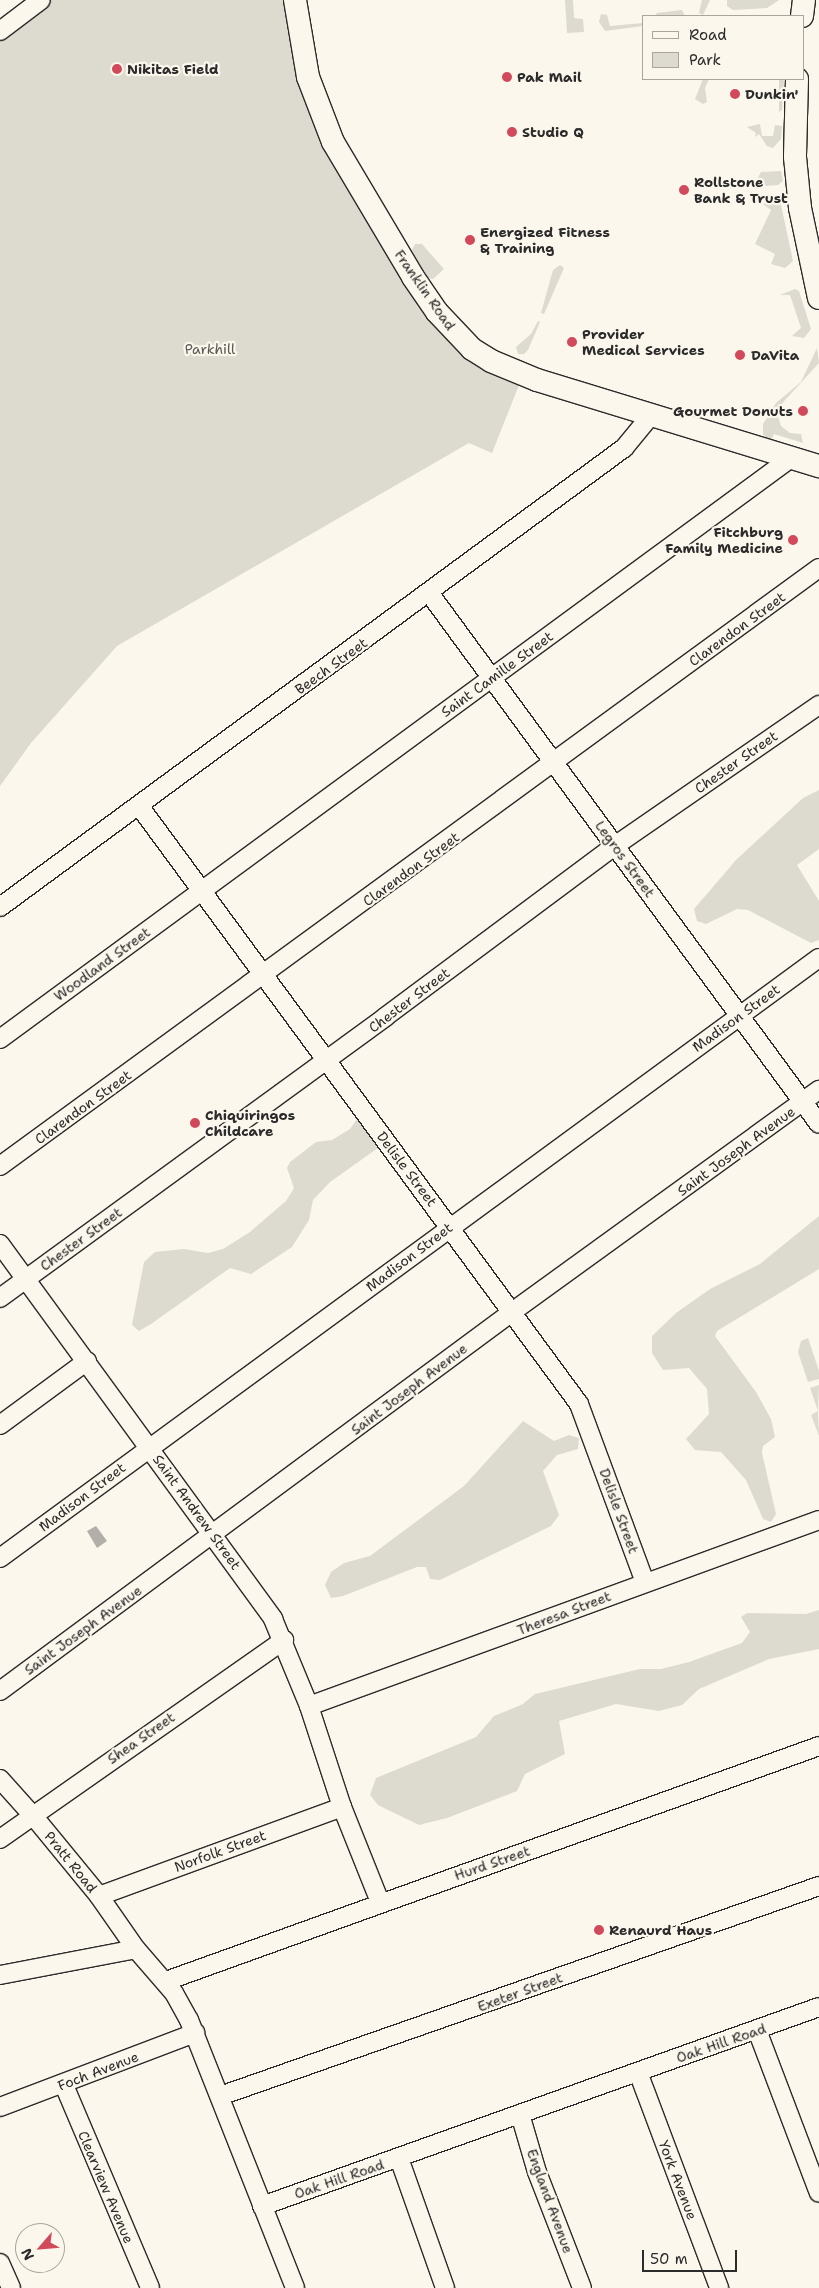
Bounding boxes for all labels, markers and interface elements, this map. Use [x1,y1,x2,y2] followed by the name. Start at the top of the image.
[642,15,804,80] legend
[689,25,727,45] text: Road
[689,50,721,70] text: Park
[127,61,219,77] place label: Nikitas Field
[111,63,123,75] marker: Nikitas Field
[517,69,582,85] place label: Pak Mail
[501,71,513,83] marker: Pak Mail
[745,86,798,102] place label: Dunkin'
[729,88,741,100] marker: Dunkin'
[522,124,584,140] place label: Studio Q
[506,126,518,138] marker: Studio Q
[694,174,788,206] place label: Rollstone Bank & Trust
[678,184,690,196] marker: Rollstone Bank & Trust
[480,224,610,256] place label: Energized Fitness & Training
[464,234,476,246] marker: Energized Fitness & Training
[391,247,459,333] street label: Franklin Road
[582,326,705,358] place label: Provider Medical Services
[566,336,578,348] marker: Provider Medical Services
[185,341,235,357] park label: Parkhill
[751,347,799,363] place label: DaVita
[733,348,747,362] marker: DaVita
[673,403,793,419] place label: Gourmet Donuts
[797,405,809,417] marker: Gourmet Donuts
[665,524,783,556] place label: Fitchburg Family Medicine
[787,534,799,546] marker: Fitchburg Family Medicine
[686,588,788,670] street label: Clarendon Street
[438,628,556,720] street label: Saint Camille Street
[292,634,370,698] street label: Beech Street
[691,727,781,797] street label: Chester Street
[592,817,658,901] street label: Legros Street
[360,828,462,910] street label: Clarendon Street
[51,923,153,1005] street label: Woodland Street
[365,964,453,1036] street label: Chester Street
[689,981,783,1055] street label: Madison Street
[32,1066,134,1148] street label: Clarendon Street
[674,1103,798,1199] street label: Saint Joseph Avenue
[205,1107,295,1140] place label: Chiquiringos Childcare
[189,1117,201,1129] marker: Chiquiringos Childcare
[373,1128,441,1210] street label: Delisle Street
[37,1204,125,1274] street label: Chester Street
[362,1219,456,1295] street label: Madison Street
[348,1340,470,1438] street label: Saint Joseph Avenue
[150,1451,244,1573] street label: Saint Andrew Street
[35,1459,129,1535] street label: Madison Street
[596,1466,642,1556] street label: Delisle Street
[21,1582,145,1678] street label: Saint Joseph Avenue
[515,1587,613,1639] street label: Theresa Street
[104,1709,178,1767] street label: Shea Street
[172,1827,268,1875] street label: Norfolk Street
[41,1828,101,1896] street label: Pratt Road
[452,1842,532,1884] street label: Hurd Street
[609,1922,712,1938] place label: Renaurd Haus
[593,1924,605,1936] marker: Renaurd Haus
[475,1969,565,2015] street label: Exeter Street
[674,2020,768,2066] street label: Oak Hill Road
[55,2048,141,2094] street label: Foch Avenue
[75,2128,137,2246] street label: Clearview Avenue
[655,2138,701,2222] street label: York Avenue
[523,2147,577,2255] street label: England Avenue
[292,2156,386,2202] street label: Oak Hill Road
[15,2223,65,2273] north arrow
[644,2240,739,2272] scale bar
[17,2245,38,2263] text: N
[650,2249,688,2269] text: 50 m

